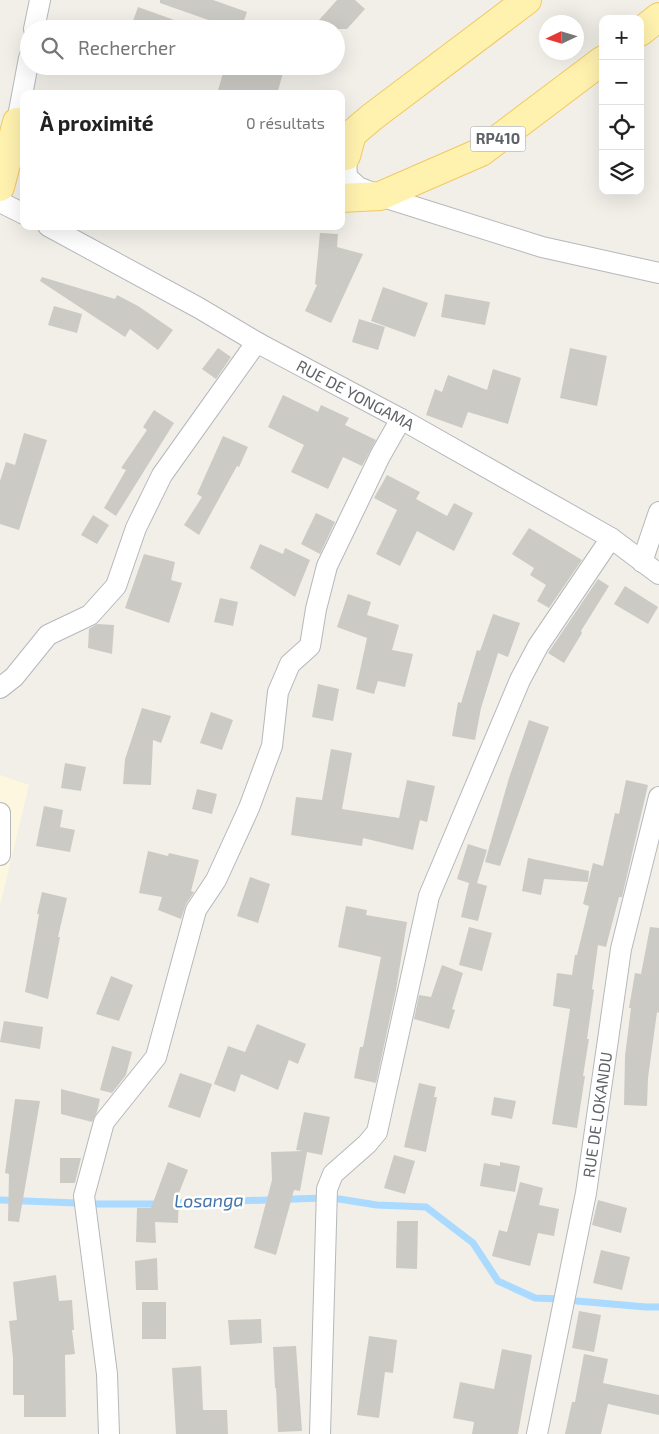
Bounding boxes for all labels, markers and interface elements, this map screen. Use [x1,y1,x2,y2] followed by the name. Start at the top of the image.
[539,15,584,60] north arrow
[599,15,644,195] map controls
[599,15,644,60] button: +
[20,20,345,75] search box
[38,34,66,62] icon: search
[78,36,176,59] text: Rechercher
[599,60,644,105] button: −
[599,105,644,150] button: locate
[40,110,154,135] text: À proximité
[246,113,325,132] text: 0 résultats
[470,126,526,152] road number: RP410
[599,150,644,195] button: layers
[294,355,418,434] street label: RUE DE YONGAMA
[578,1050,615,1179] street label: RUE DE LOKANDU
[174,1188,244,1212] water label: Losanga

